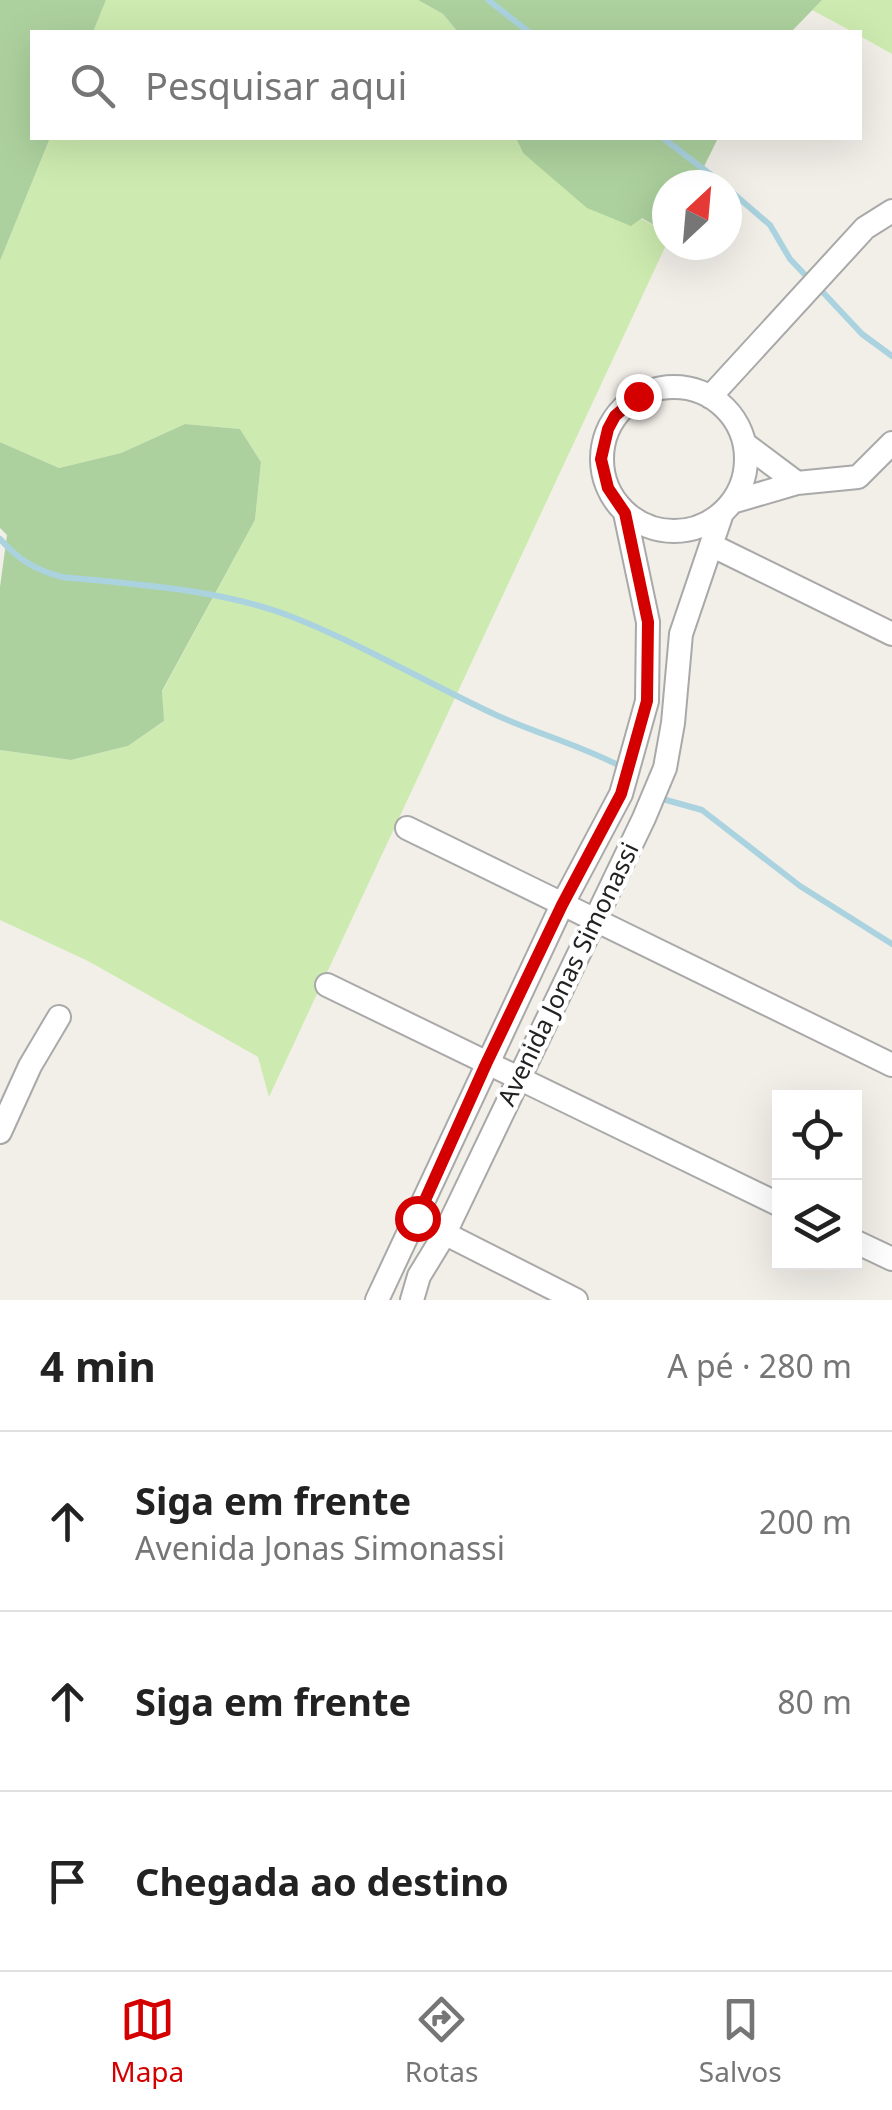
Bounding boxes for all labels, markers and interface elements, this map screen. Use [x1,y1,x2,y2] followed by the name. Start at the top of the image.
[30,30,862,140] search box
[65,58,120,113] icon: search
[145,59,407,111] text: Pesquisar aqui
[652,170,742,260] north arrow
[616,374,662,420] route end
[488,836,646,1111] street label: Avenida Jonas Simonassi
[772,1090,862,1270] map controls
[772,1090,862,1180] button: locate
[772,1180,862,1270] button: layers
[395,1196,441,1242] route start
[40,1337,156,1394] text: 4 min
[667,1344,852,1387] text: A pé · 280 m
[135,1474,411,1526] text: Siga em frente
[40,1494,95,1549] icon: ahead
[759,1500,852,1543] text: 200 m
[135,1526,505,1569] text: Avenida Jonas Simonassi
[40,1674,95,1729] icon: ahead
[135,1675,411,1727] text: Siga em frente
[777,1680,852,1723] text: 80 m
[40,1854,95,1909] icon: arrive
[135,1855,509,1907] text: Chegada ao destino
[110,1992,184,2090] tab: Mapa
[405,1992,478,2090] tab: Rotas
[699,1992,782,2090] tab: Salvos

